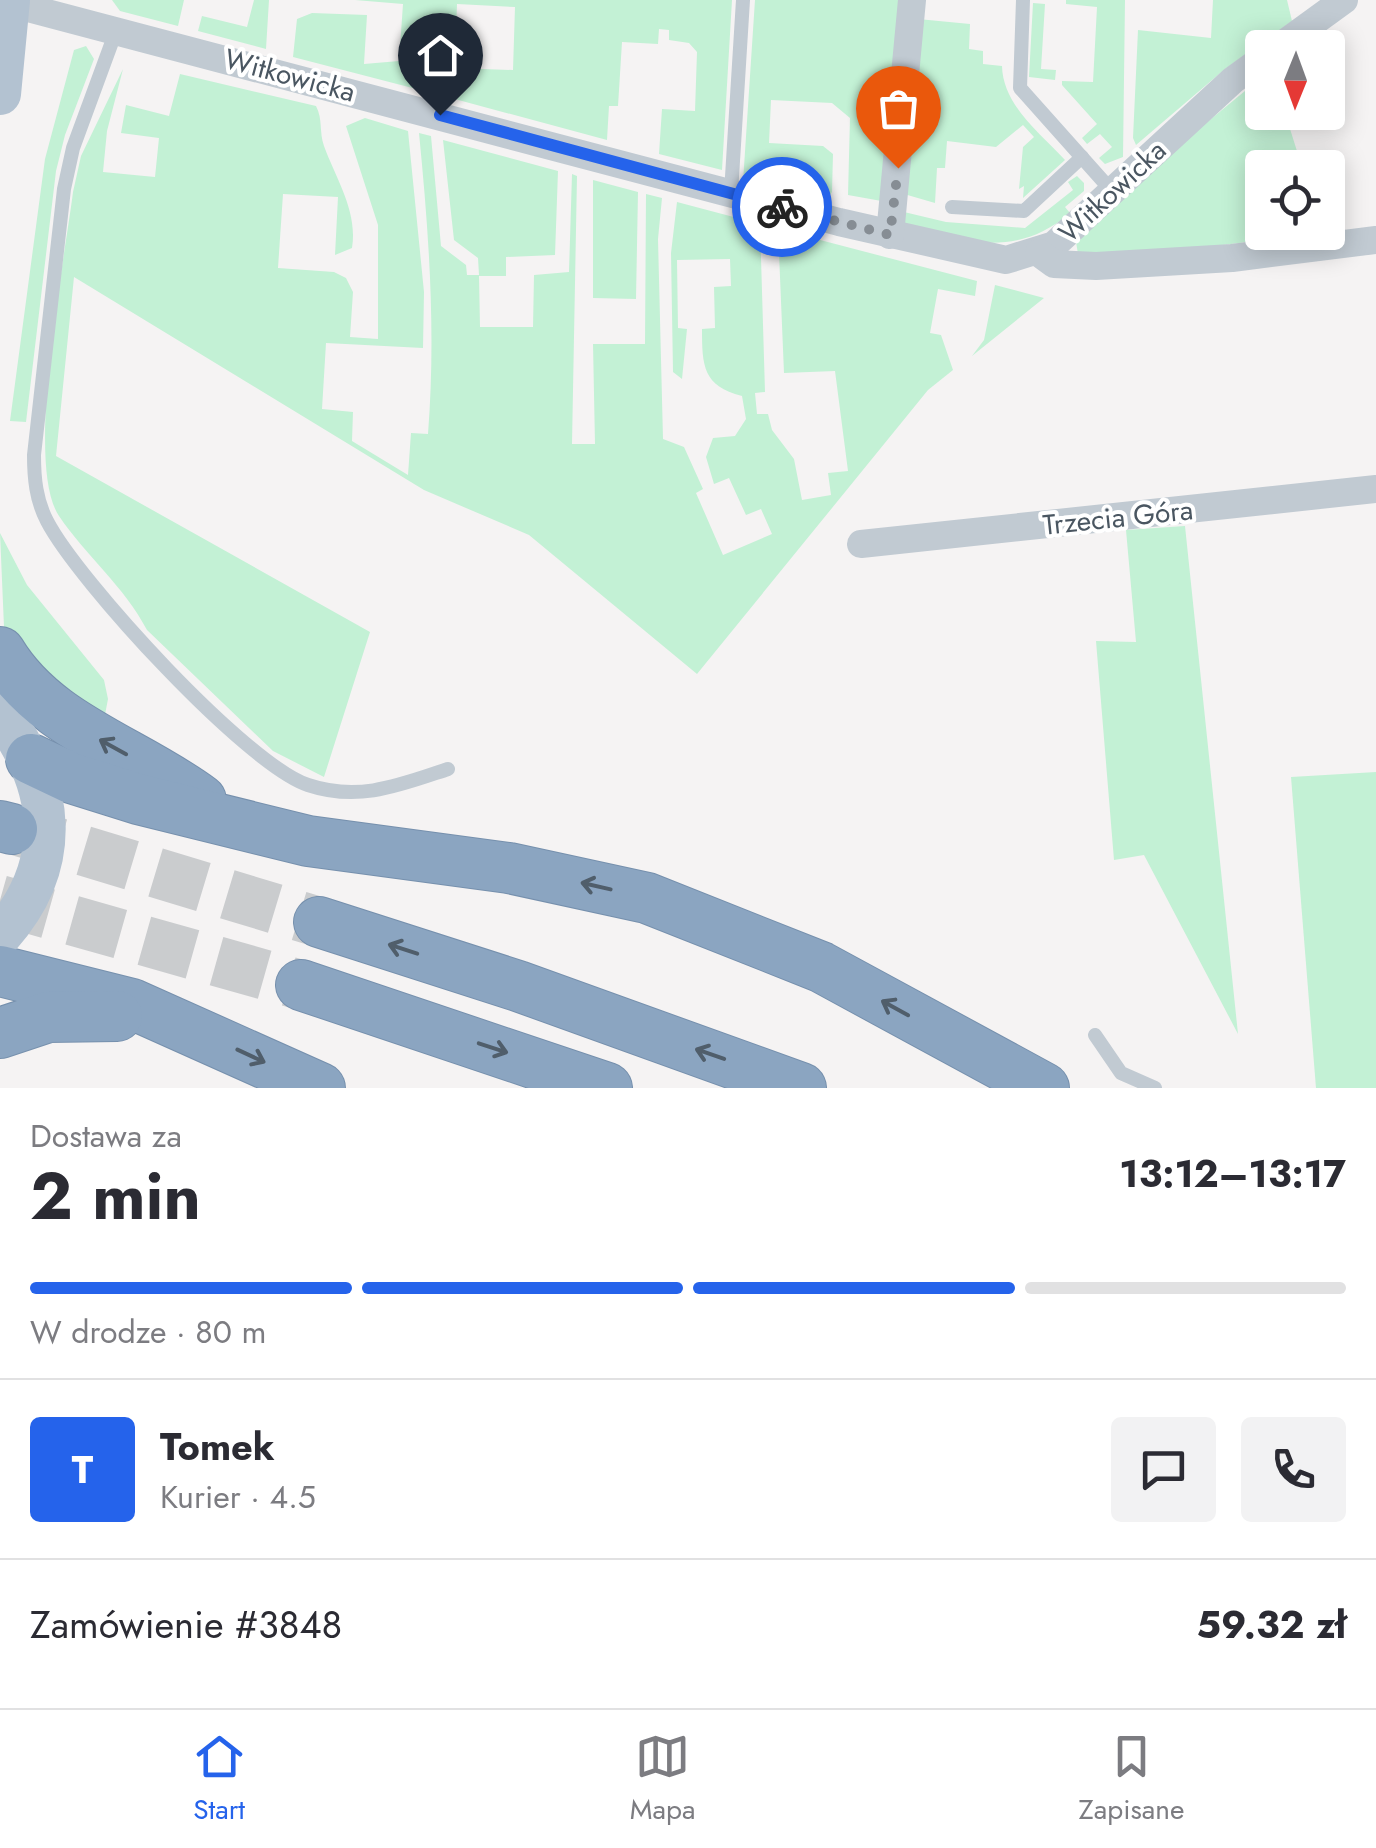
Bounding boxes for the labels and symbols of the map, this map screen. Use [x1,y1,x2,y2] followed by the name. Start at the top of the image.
[398,13,483,116] pin
[1245,30,1345,130] north arrow
[220,38,360,113] street label: Witkowicka
[856,66,941,169] pin
[1049,131,1175,252] street label: Witkowicka
[732,157,832,257] courier
[1041,489,1195,546] street label: Trzecia Góra
[98,737,128,757] one-way arrow
[581,876,613,894] one-way arrow
[387,939,419,957] one-way arrow
[881,998,911,1018] one-way arrow
[477,1041,509,1059] one-way arrow
[695,1043,727,1061] one-way arrow
[235,1048,266,1066] one-way arrow

